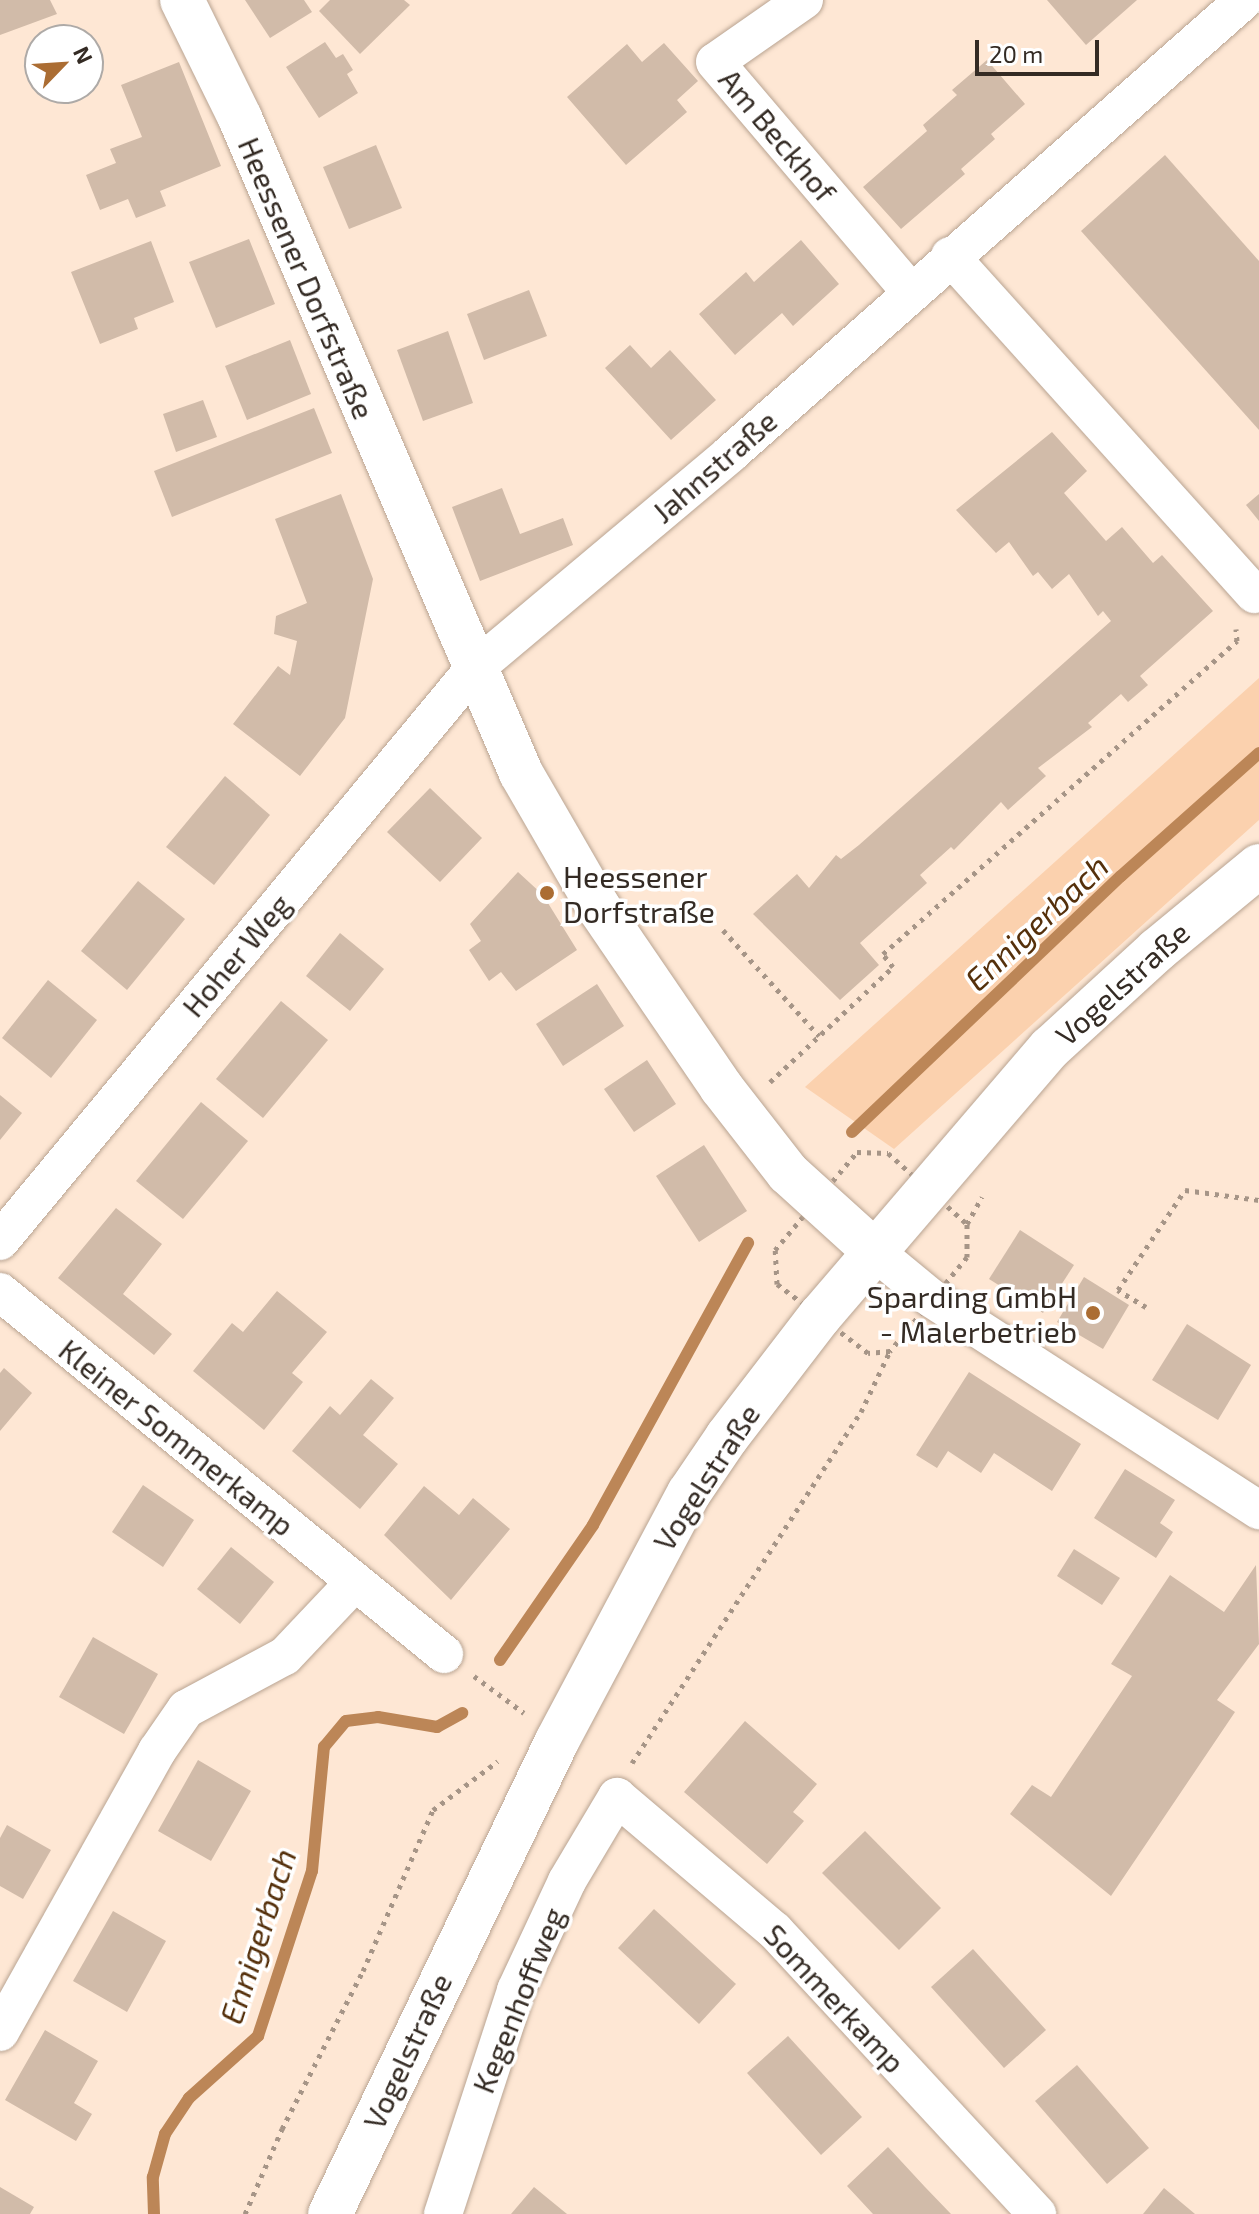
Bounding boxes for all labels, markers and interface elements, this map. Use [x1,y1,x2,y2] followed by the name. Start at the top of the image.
[24,24,104,104] north arrow
[979,24,1103,74] scale bar
[989,39,1043,68] text: 20 m
[69,42,99,67] text: N
[712,61,844,209] street label: Am Beckhof
[231,131,383,425] street label: Heessener Dorfstraße
[644,402,784,530] street label: Jahnstraße
[956,846,1116,998] water label: Ennigerbach
[563,858,715,928] place label: Heessener Dorfstraße
[538,884,556,902] marker: Heessener Dorfstraße
[174,886,298,1024] street label: Hoher Weg
[1048,914,1196,1052] street label: Vogelstraße
[867,1278,1077,1348] place label: Sparding GmbH - Malerbetrieb
[1084,1304,1102,1322] marker: Sparding GmbH - Malerbetrieb
[52,1331,302,1543] street label: Kleiner Sommerkamp
[645,1397,767,1557] street label: Vogelstraße
[211,1844,303,2028] water label: Ennigerbach
[464,1902,572,2098] street label: Kegenhoffweg
[757,1916,913,2080] street label: Sommerkamp
[355,1968,459,2134] street label: Vogelstraße

